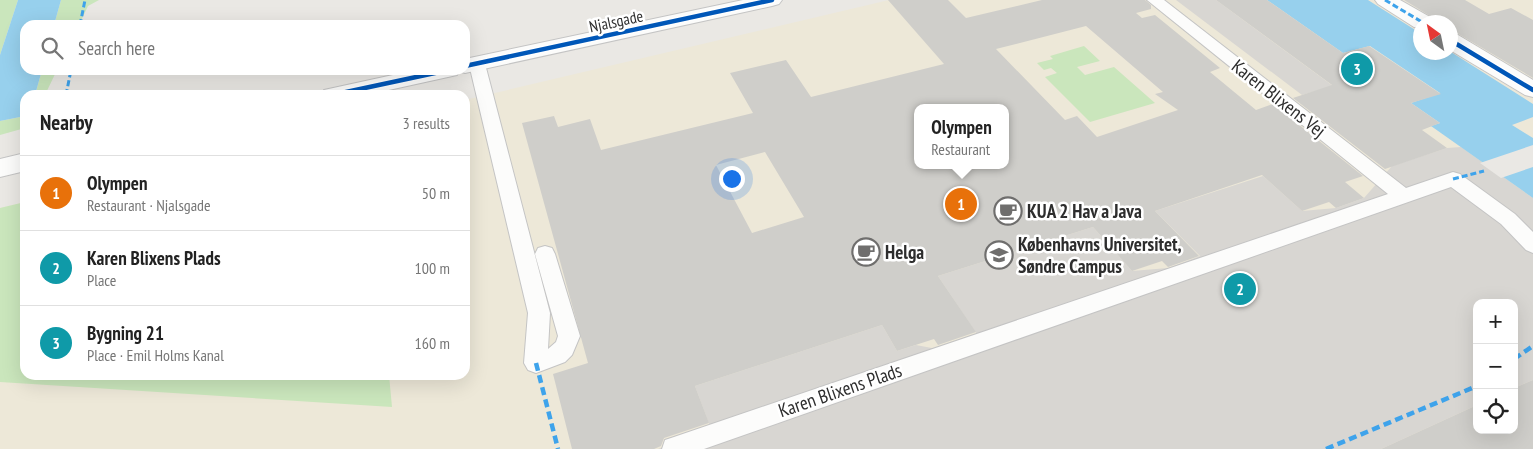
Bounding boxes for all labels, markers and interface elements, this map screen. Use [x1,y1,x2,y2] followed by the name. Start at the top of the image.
[587,6,645,36] street label: Njalsgade
[1413,15,1458,60] north arrow
[20,20,470,75] search box
[38,34,66,62] icon: search
[78,36,155,60] text: Search here
[1341,50,1373,88] pin: 3
[1227,54,1331,142] street label: Karen Blixens Vej
[914,104,1009,169] popup
[40,109,93,136] text: Nearby
[403,113,450,133] text: 3 results
[931,115,992,139] text: Olympen
[931,139,990,159] text: Restaurant
[719,166,745,192] your location
[87,171,147,195] text: Olympen
[52,183,60,203] text: 1
[422,183,450,203] text: 50 m
[945,185,977,223] pin: 1
[87,195,211,215] text: Restaurant · Njalsgade
[993,196,1023,226] cafe icon: KUA 2 Hav a Java
[1027,199,1142,223] place label: KUA 2 Hav a Java
[1018,232,1182,278] place label: Københavns Universitet, Søndre Campus
[851,237,881,267] cafe icon: Helga
[885,240,924,264] place label: Helga
[984,240,1014,270] school or university icon: Københavns Universitet, Søndre Campus
[87,246,221,270] text: Karen Blixens Plads
[52,258,60,278] text: 2
[415,258,450,278] text: 100 m
[87,270,116,290] text: Place
[1224,270,1256,308] pin: 2
[1473,299,1518,434] map controls
[1473,299,1518,344] button: +
[87,321,164,345] text: Bygning 21
[52,333,60,353] text: 3
[415,333,450,353] text: 160 m
[1473,344,1518,389] button: −
[87,345,224,365] text: Place · Emil Holms Kanal
[775,358,905,422] street label: Karen Blixens Plads
[1473,389,1518,434] button: locate

